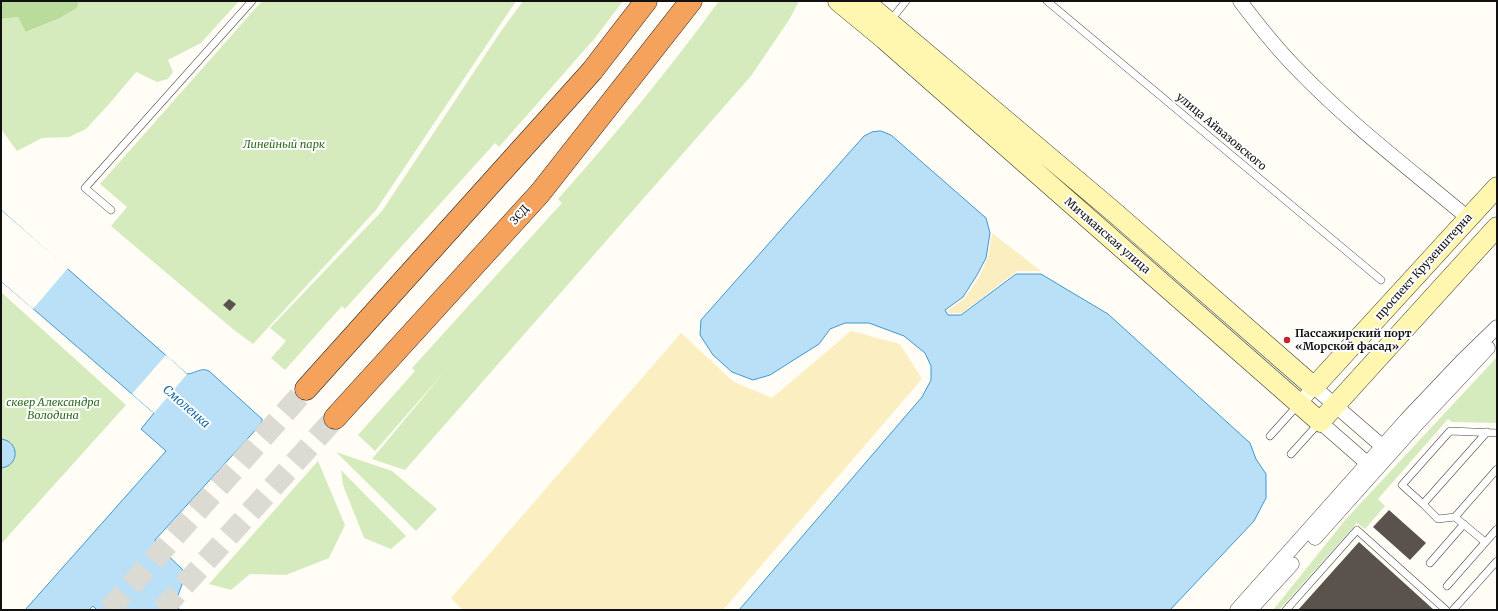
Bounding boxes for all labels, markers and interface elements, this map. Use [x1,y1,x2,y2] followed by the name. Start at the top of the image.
[1173,90,1269,174] street label: улица Айвазовского
[243,138,325,152] park label: Линейный парк
[1062,195,1152,277] street label: Мичманская улица
[508,203,532,227] street label: ЗСД
[1373,211,1475,323] street label: проспект Крузенштерна
[1295,327,1411,353] place label: Пассажирский порт «Морской фасад»
[1282,335,1292,345] marker: Пассажирский порт «Морской фасад»
[159,383,213,431] water label: Смоленка
[6,396,100,422] park label: сквер Александра Володина

